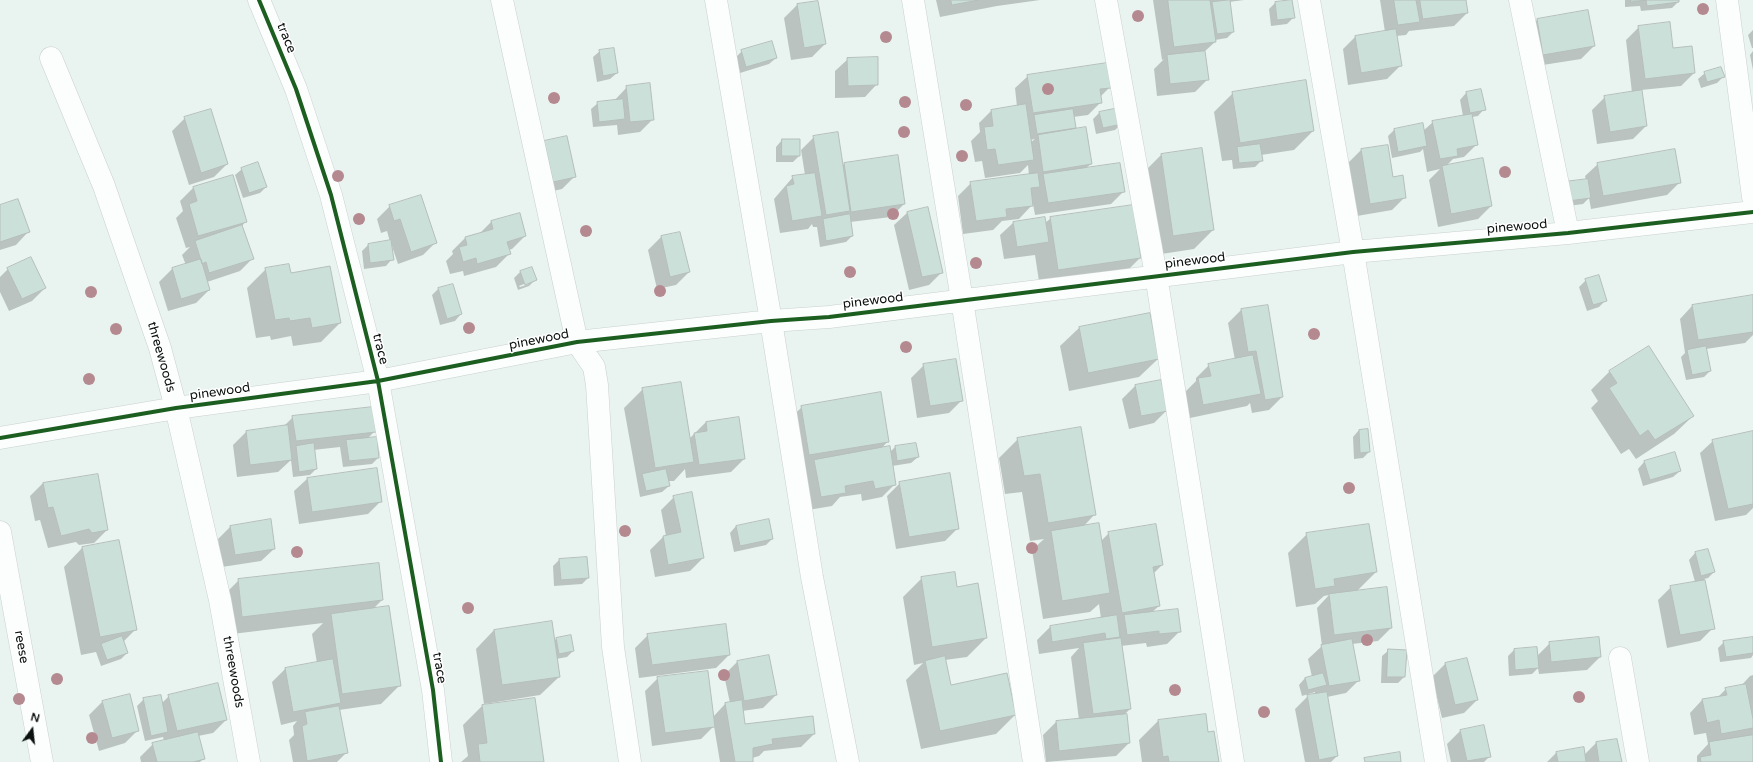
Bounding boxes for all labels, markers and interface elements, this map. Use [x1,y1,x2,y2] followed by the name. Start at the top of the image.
[273,20,299,56] street label: trace
[1486,217,1548,237] street label: pinewood
[1164,250,1226,272] street label: pinewood
[842,290,904,312] street label: pinewood
[143,320,179,394] street label: threewoods
[508,327,570,353] street label: pinewood
[369,332,391,366] street label: trace
[189,380,251,404] street label: pinewood
[10,629,32,665] street label: reese
[219,635,247,709] street label: threewoods
[429,651,449,685] street label: trace
[12,710,52,750] north arrow
[29,711,41,725] text: N

